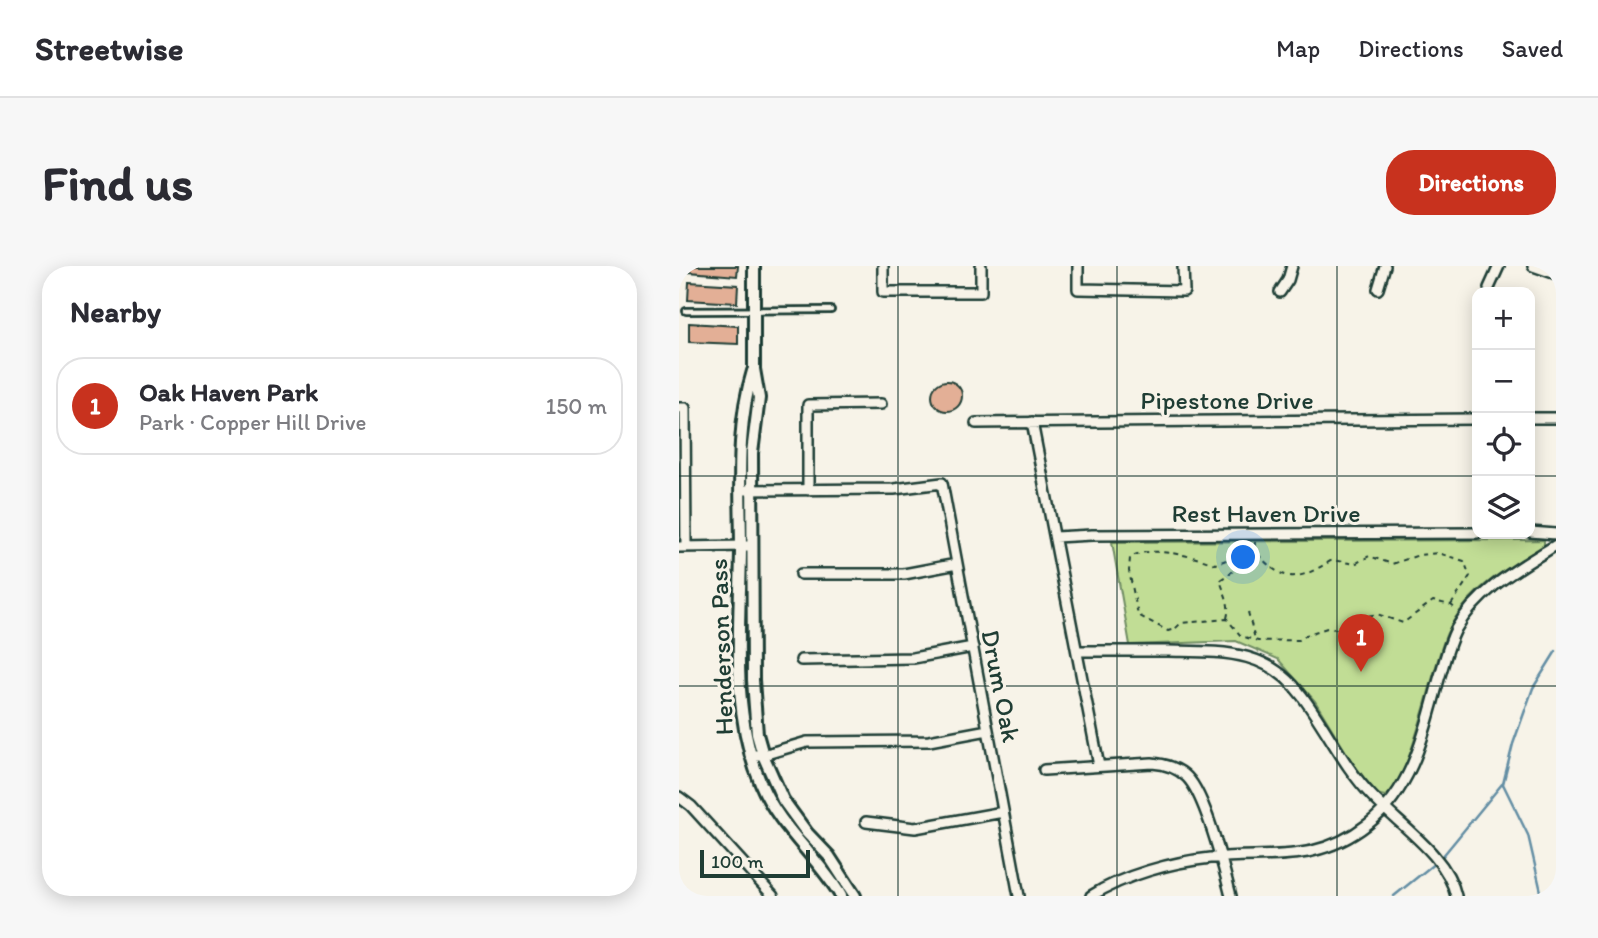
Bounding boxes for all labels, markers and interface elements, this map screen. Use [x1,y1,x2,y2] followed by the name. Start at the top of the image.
[35,29,184,68] text: Streetwise
[1276,34,1320,63] text: Map
[1358,34,1464,63] text: Directions
[1502,34,1563,63] text: Saved
[1386,150,1556,215] button: Directions
[42,153,193,212] text: Find us
[1472,287,1535,539] map controls
[1472,287,1535,350] button: +
[70,293,161,330] text: Nearby
[1472,350,1535,413] button: −
[139,376,318,408] text: Oak Haven Park
[1140,384,1314,416] street label: Pipestone Drive
[90,392,100,420] text: 1
[546,392,607,420] text: 150 m
[139,408,367,436] text: Park · Copper Hill Drive
[1472,413,1535,476] button: locate
[1472,476,1535,539] button: layers
[1171,497,1361,529] street label: Rest Haven Drive
[1226,540,1260,574] your location
[702,558,740,736] street label: Henderson Pass
[1338,614,1384,672] pin: 1
[974,627,1028,745] street label: Drum Oak
[700,847,810,879] scale bar
[711,850,763,873] text: 100 m

